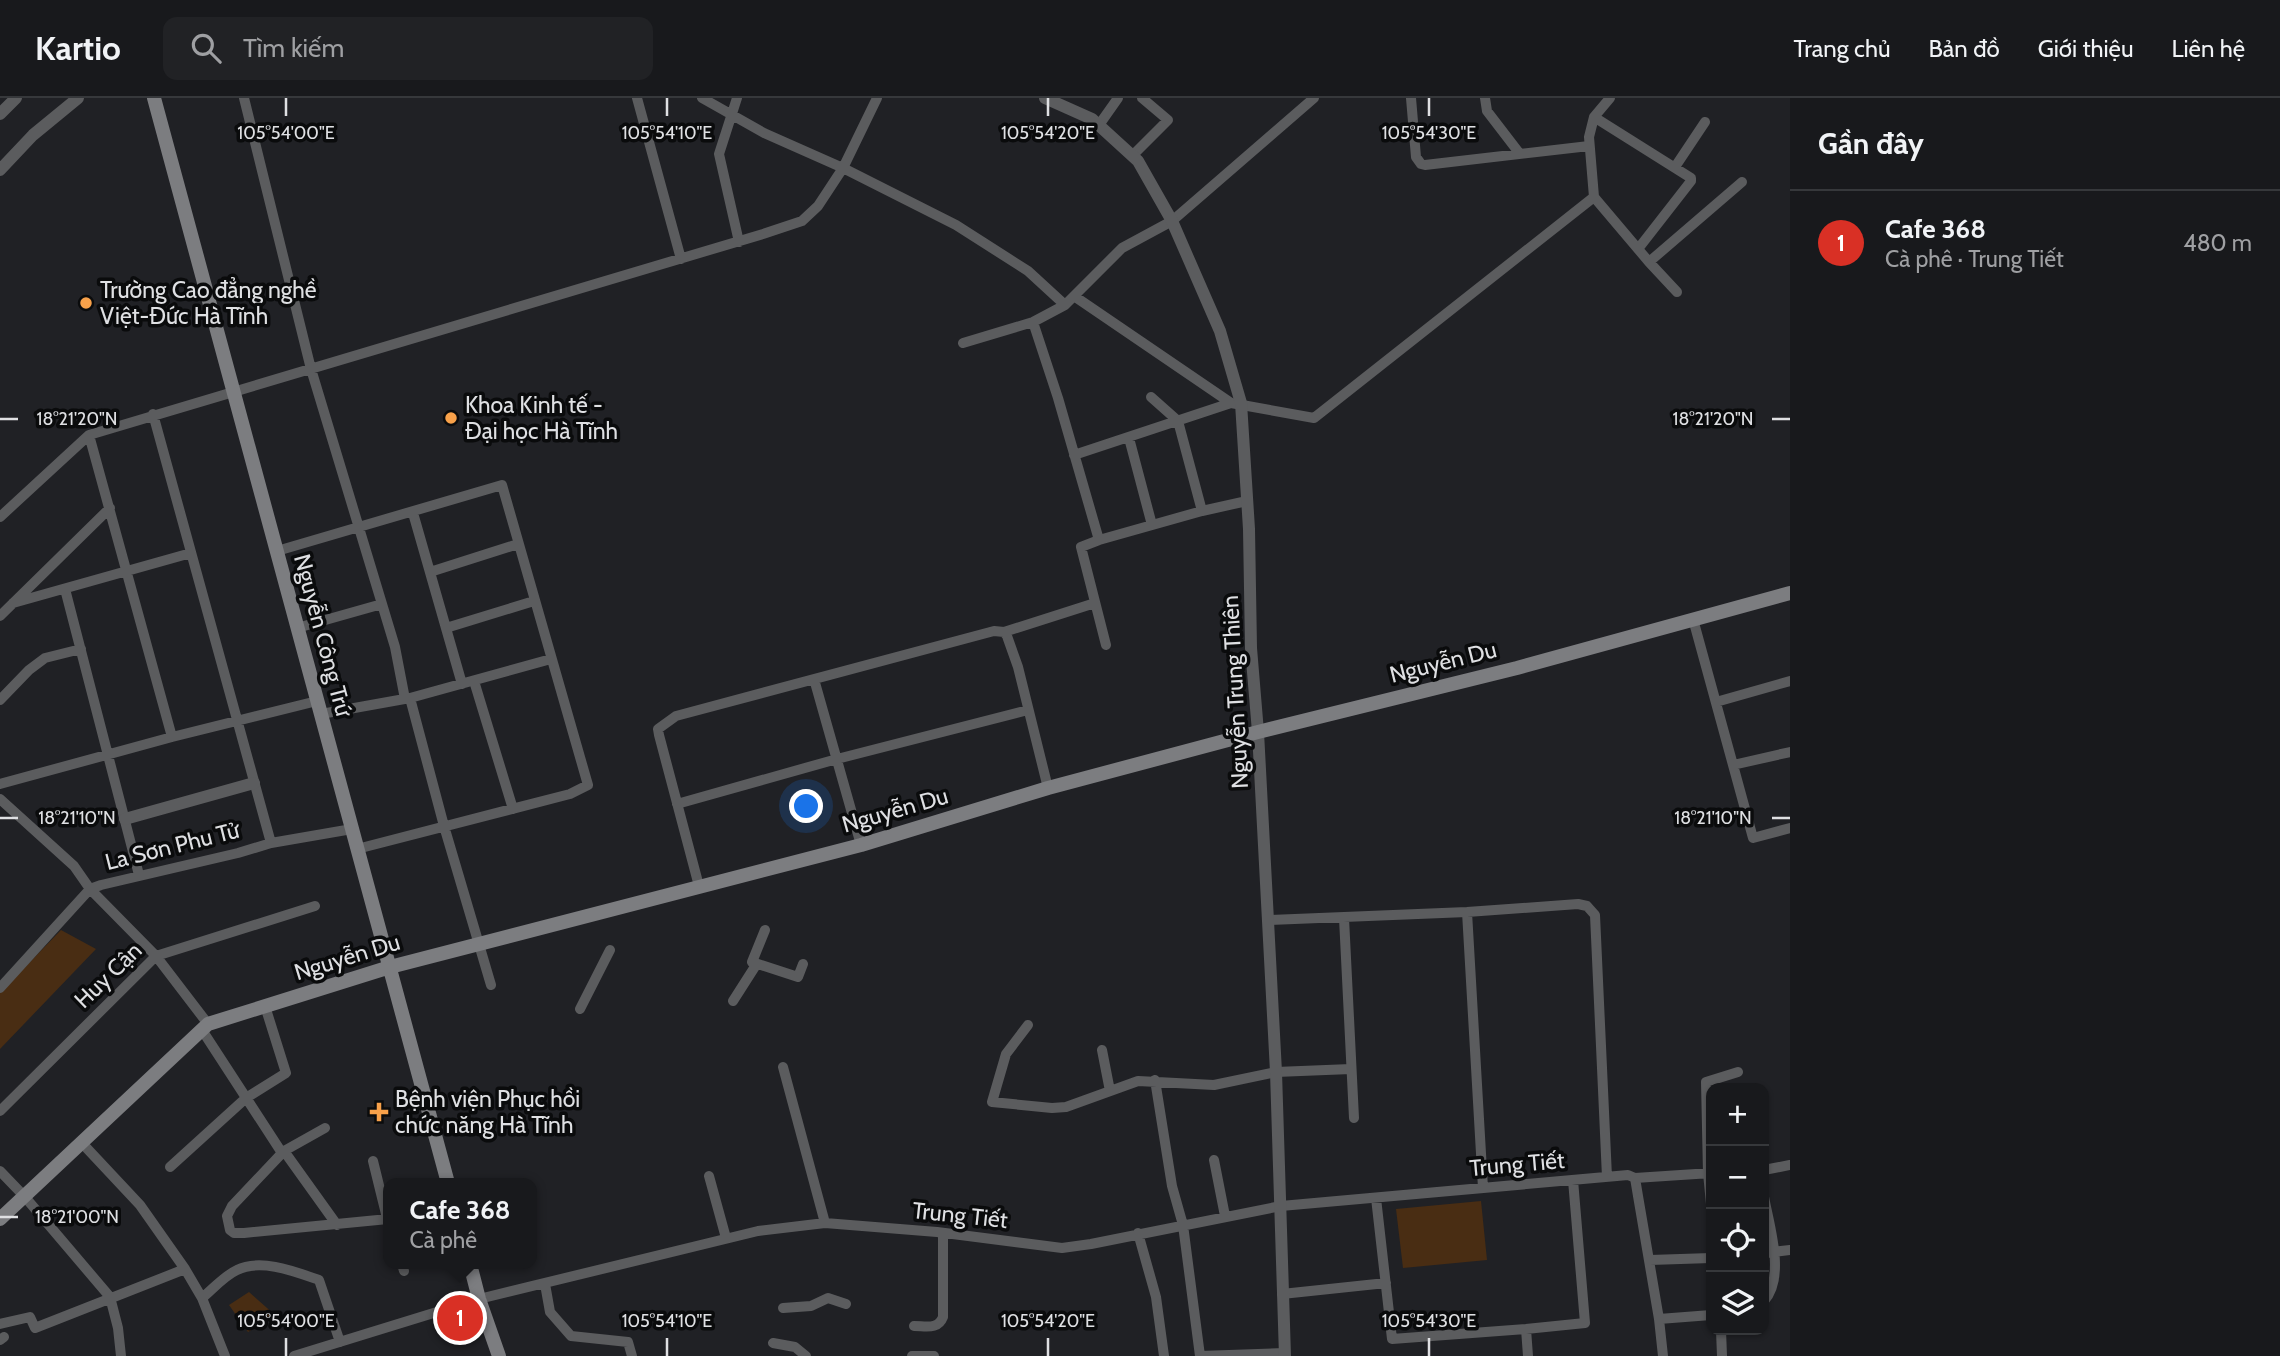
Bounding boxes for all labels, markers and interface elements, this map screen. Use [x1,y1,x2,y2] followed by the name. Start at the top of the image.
[163,17,653,80] search box
[35,28,121,68] text: Kartio
[187,29,225,67] icon: search
[243,32,344,64] text: Tìm kiếm
[1794,34,1890,63] text: Trang chủ
[1928,34,2000,63] text: Bản đồ
[2038,34,2133,63] text: Giới thiệu
[2171,34,2245,63] text: Liên hệ
[237,122,335,144] text: 105°54'00"E
[622,122,712,144] text: 105°54'10"E
[1001,122,1095,144] text: 105°54'20"E
[1382,122,1476,144] text: 105°54'30"E
[1818,125,1924,162] text: Gần đây
[1885,213,1986,245] text: Cafe 368
[1837,229,1845,257] text: 1
[2183,229,2252,257] text: 480 m
[1885,245,2064,273] text: Cà phê · Trung Tiết
[100,276,317,330] place label: Trường Cao đẳng nghề Việt-Đức Hà Tĩnh
[78,295,94,311] marker: Trường Cao đẳng nghề Việt-Đức Hà Tĩnh
[465,391,618,445] place label: Khoa Kinh tế - Đại học Hà Tĩnh
[37,408,117,430] text: 18°21'20"N
[1673,408,1753,430] text: 18°21'20"N
[443,410,459,426] marker: Khoa Kinh tế - Đại học Hà Tĩnh
[288,551,359,721] street label: Nguyễn Công Trứ
[1216,595,1254,789] street label: Nguyễn Trung Thiên
[1387,635,1499,689] street label: Nguyễn Du
[839,781,951,839] street label: Nguyễn Du
[789,789,823,823] your location
[38,807,116,829] text: 18°21'10"N
[1674,807,1752,829] text: 18°21'10"N
[102,815,244,876] street label: La Sơn Phu Tử
[291,928,403,986] street label: Nguyễn Du
[68,936,148,1014] street label: Huy Cận
[1706,1083,1769,1335] map controls
[1706,1083,1769,1146] button: +
[395,1085,580,1139] place label: Bệnh viện Phục hồi chức năng Hà Tĩnh
[369,1102,389,1122] marker: Bệnh viện Phục hồi chức năng Hà Tĩnh
[1468,1146,1566,1182] street label: Trung Tiết
[1706,1146,1769,1209] button: −
[383,1178,537,1269] popup
[410,1194,510,1226] text: Cafe 368
[911,1196,1009,1234] street label: Trung Tiết
[35,1206,119,1228] text: 18°21'00"N
[1706,1209,1769,1272] button: locate
[410,1226,477,1254] text: Cà phê
[1706,1272,1769,1335] button: layers
[437,1292,483,1344] pin: 1
[237,1310,335,1332] text: 105°54'00"E
[622,1310,712,1332] text: 105°54'10"E
[1001,1310,1095,1332] text: 105°54'20"E
[1382,1310,1476,1332] text: 105°54'30"E

